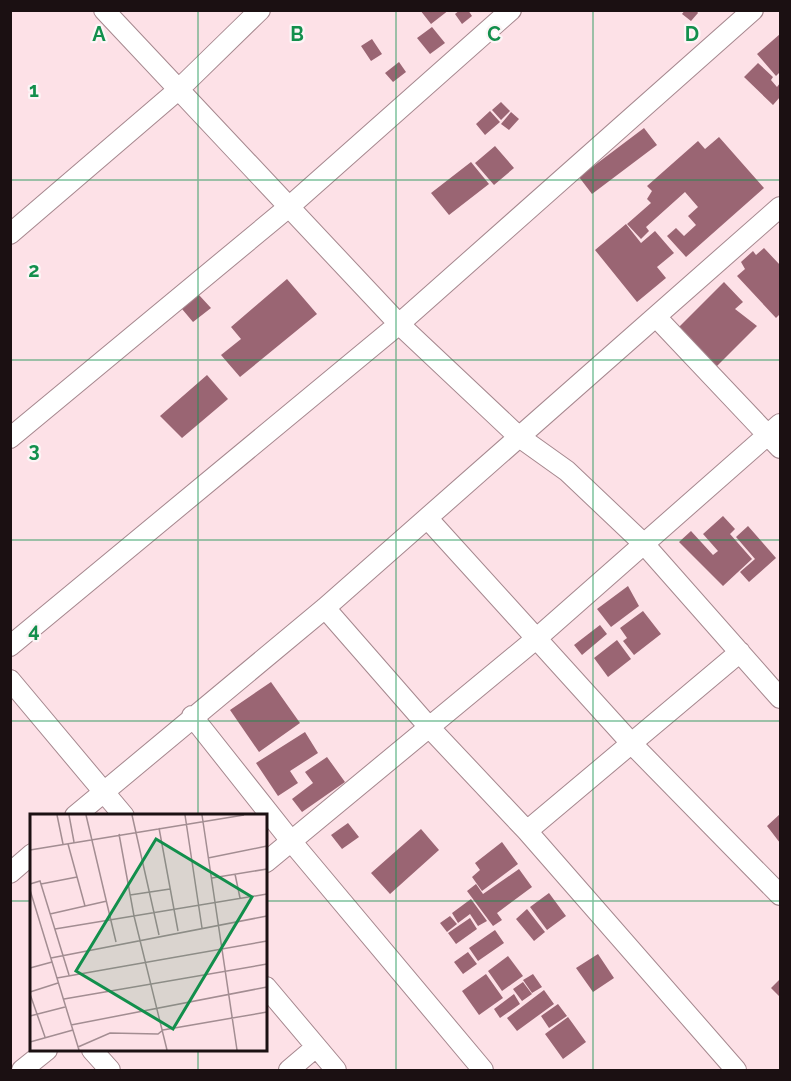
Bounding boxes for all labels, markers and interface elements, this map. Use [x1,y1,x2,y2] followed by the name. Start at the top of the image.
[92,22,106,46] text: A
[290,22,304,46] text: B
[487,22,501,46] text: C
[685,22,699,46] text: D
[29,78,39,102] text: 1
[28,258,40,282] text: 2
[28,438,40,462] text: 3
[28,618,40,642] text: 4
[30,814,267,1051] inset map

